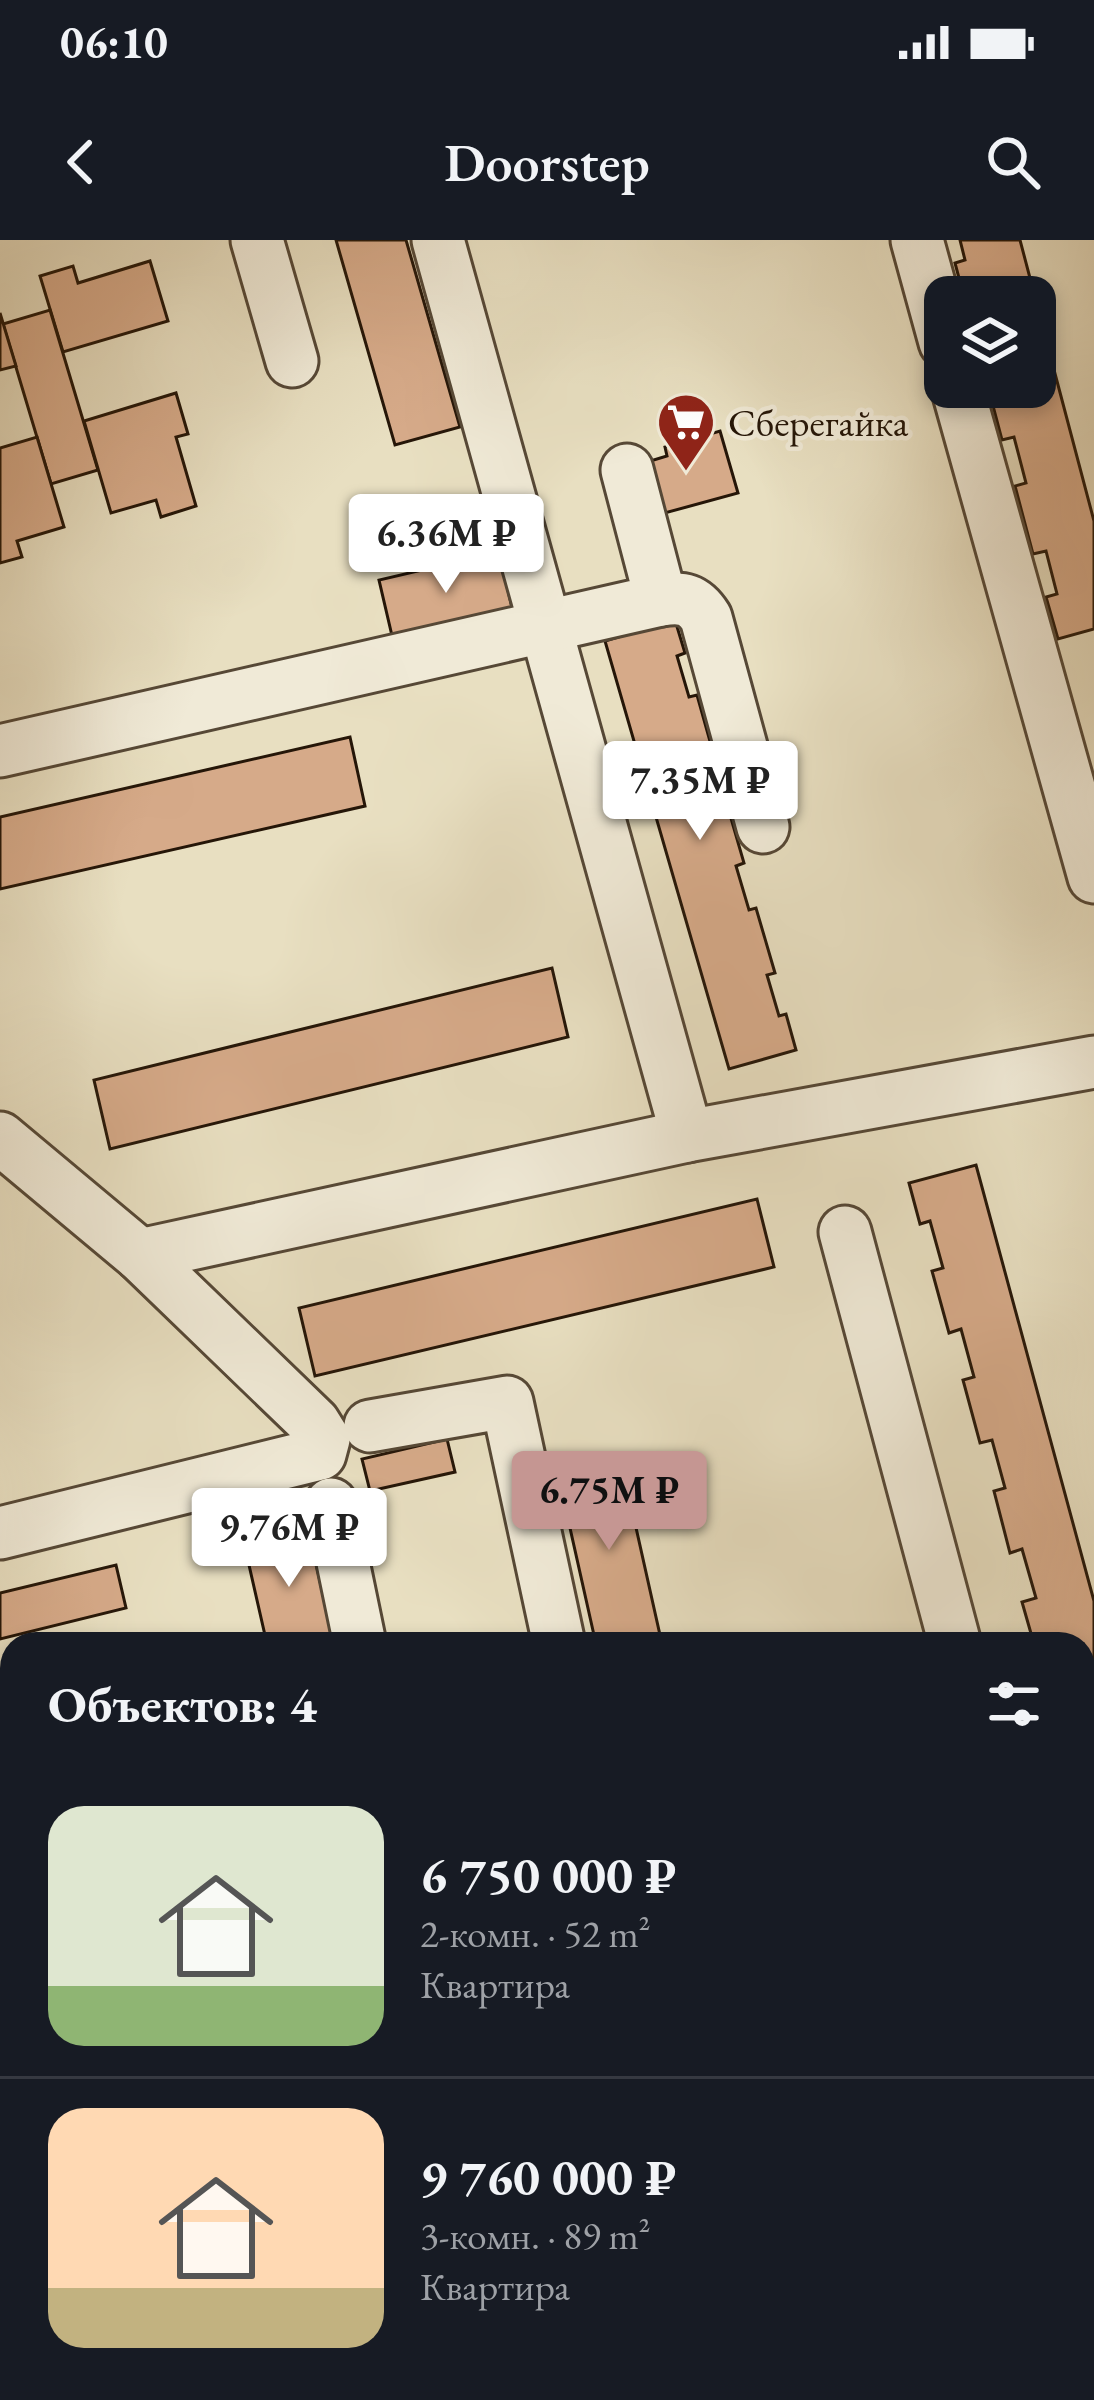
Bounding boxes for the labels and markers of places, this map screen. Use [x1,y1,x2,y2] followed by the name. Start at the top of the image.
[655,391,717,473] supermarket icon: Сберегайка
[728,397,909,448] place label: Сберегайка
[335,494,557,596] pin: 6.36M ₽
[589,741,811,843] pin: 7.35M ₽
[498,1451,720,1553] pin: 6.75M ₽
[178,1488,400,1590] pin: 9.76M ₽

